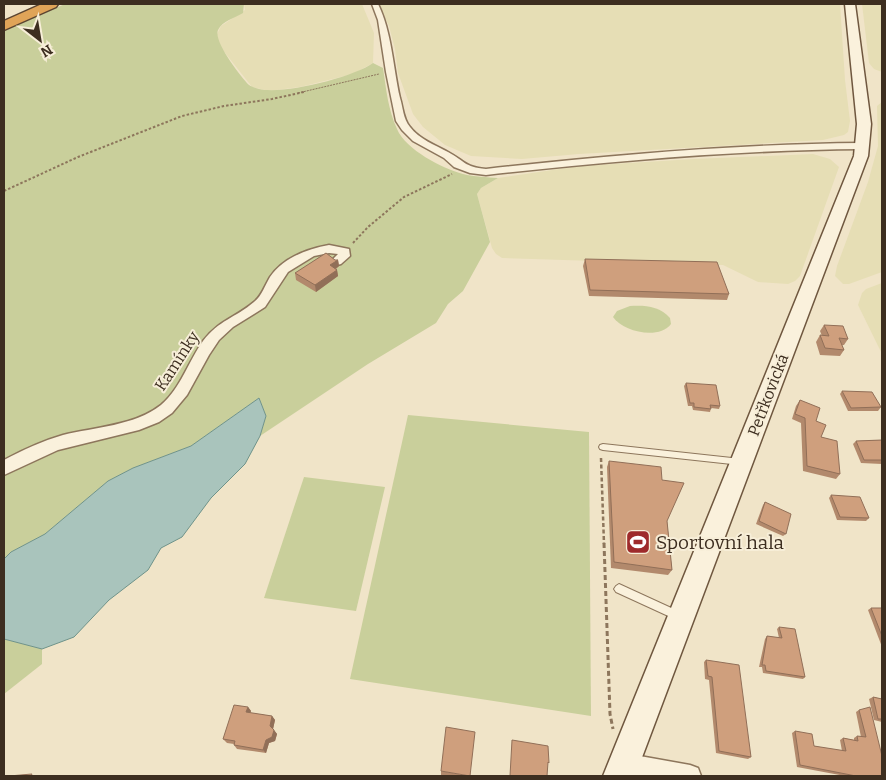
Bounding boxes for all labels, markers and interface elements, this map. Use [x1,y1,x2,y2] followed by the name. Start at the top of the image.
[15,15,65,65] north arrow
[37,41,55,61] text: N
[151,327,204,394] street label: Kamínky
[744,351,792,439] street label: Petřkovická
[625,529,651,555] sports icon: Sportovní hala
[656,531,784,554] place label: Sportovní hala

